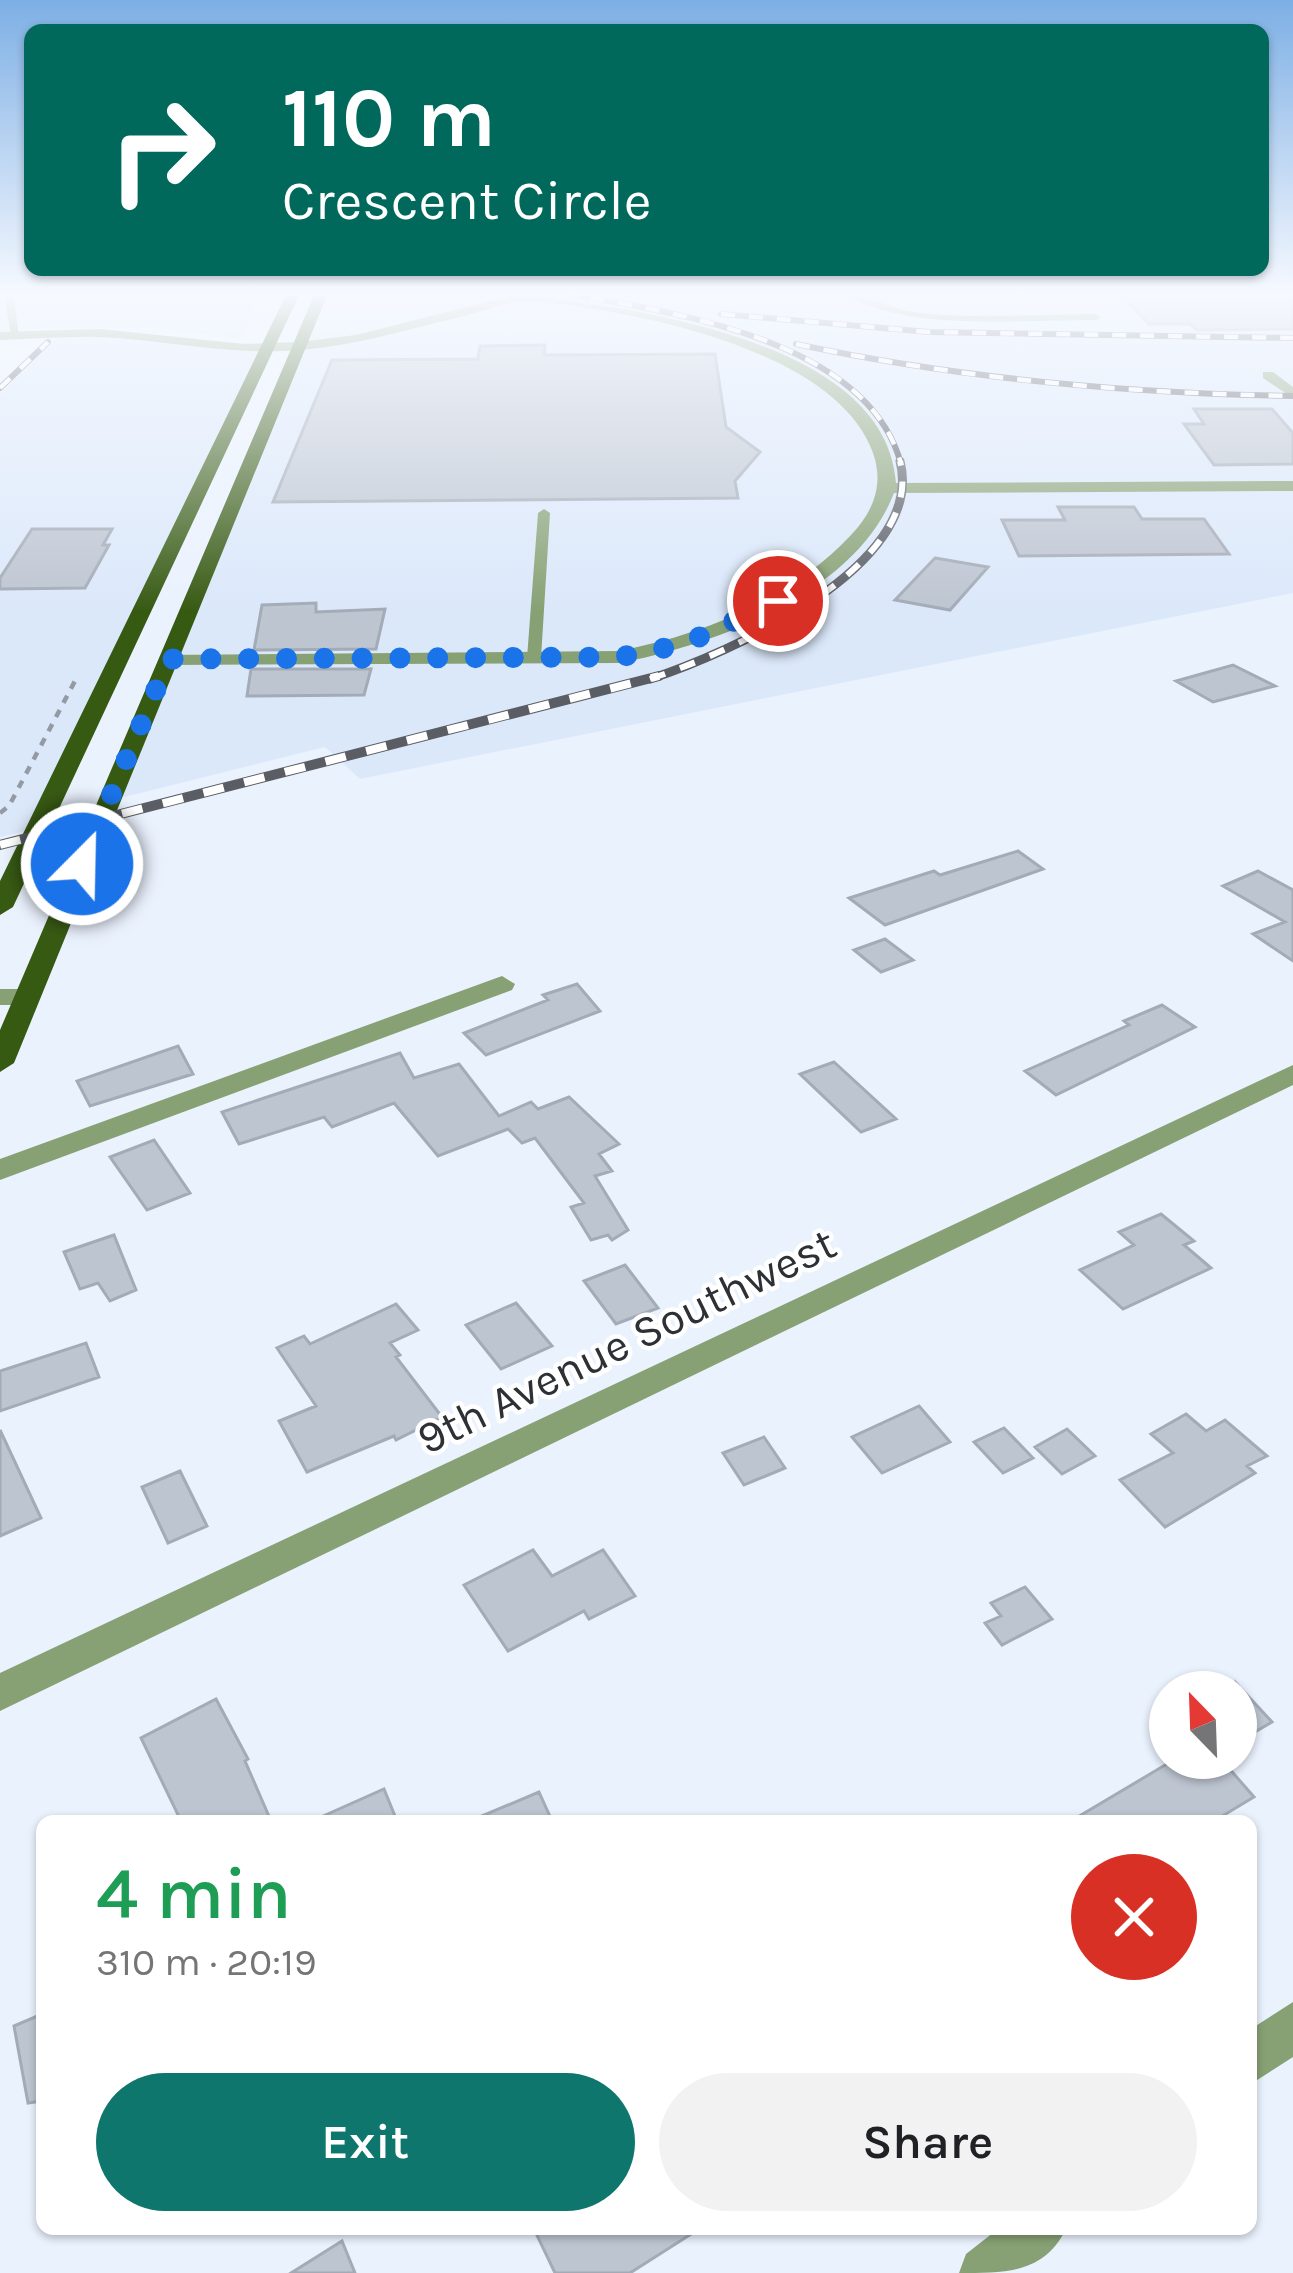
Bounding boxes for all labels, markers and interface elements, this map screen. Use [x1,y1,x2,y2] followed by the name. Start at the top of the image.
[282,69,496,167] text: 110 m
[84,72,240,228] icon: right
[282,169,651,233] text: Crescent Circle
[727,550,829,652] pin
[745,568,811,634] icon: arrive
[19,801,145,927] position arrow
[409,1217,844,1465] street label: 9th Avenue Southwest
[1149,1671,1257,1779] north arrow
[1149,1671,1257,1779] map controls
[96,1852,292,1936] text: 4 min
[1071,1854,1197,1980] button: close
[96,1939,317,1985] text: 310 m · 20:19
[96,2073,635,2211] button: Exit
[659,2073,1197,2211] button: Share

